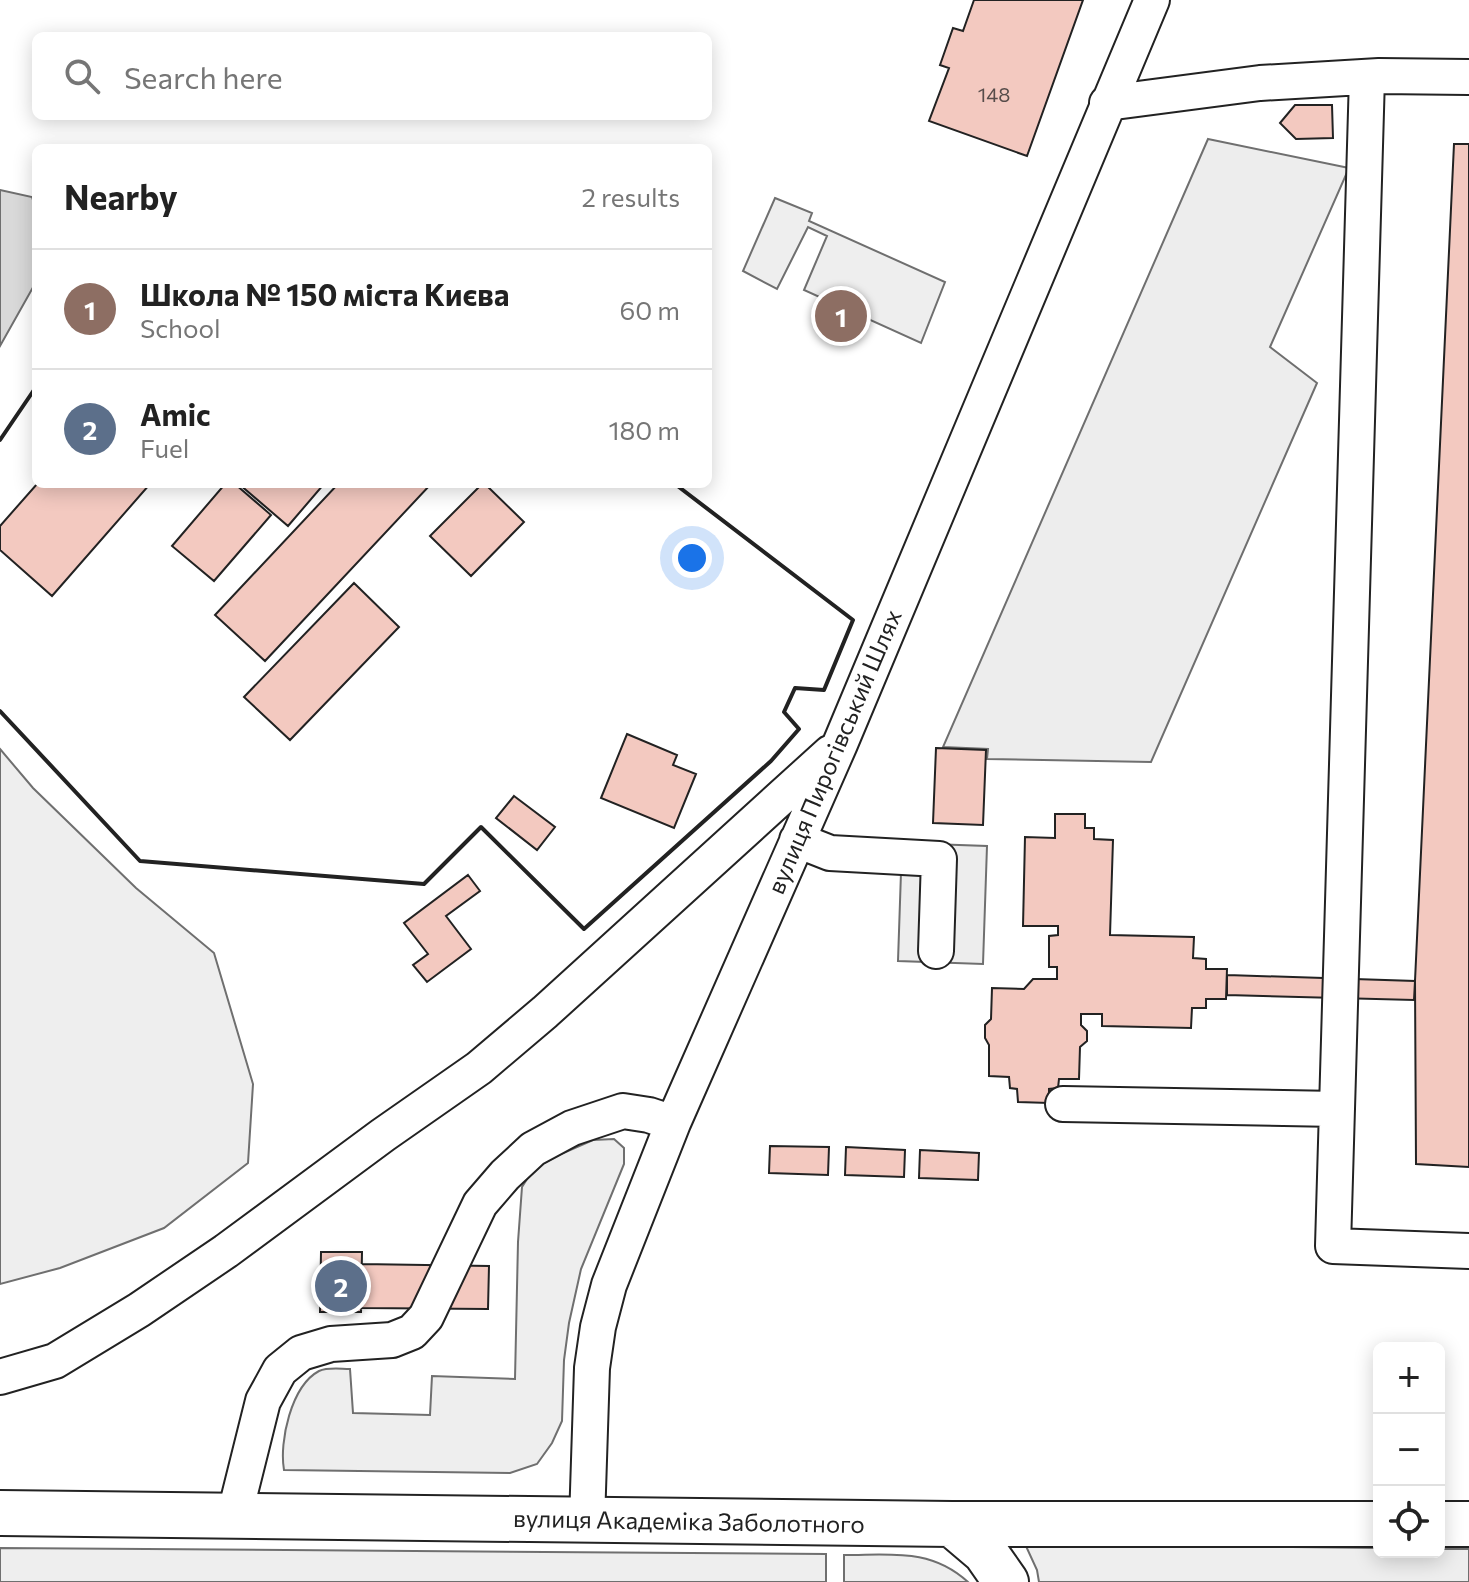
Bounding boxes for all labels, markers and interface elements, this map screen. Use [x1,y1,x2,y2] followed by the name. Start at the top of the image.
[32,32,712,120] search box
[60,54,104,98] icon: search
[124,58,283,95] text: Search here
[978,82,1010,106] house number: 148
[64,175,178,217] text: Nearby
[582,181,680,212] text: 2 results
[140,275,509,312] text: Школа № 150 міста Києва
[815,286,867,346] pin: 1
[84,294,96,325] text: 1
[620,294,680,325] text: 60 m
[140,312,221,343] text: School
[140,395,211,432] text: Amic
[83,414,97,445] text: 2
[608,414,680,445] text: 180 m
[140,432,189,463] text: Fuel
[672,538,712,578] your location
[760,605,907,898] street label: вулиця Пирогівський Шлях
[315,1256,367,1316] pin: 2
[1373,1342,1445,1558] map controls
[1373,1342,1445,1414] button: +
[1373,1414,1445,1486] button: −
[1373,1486,1445,1558] button: locate
[513,1503,865,1538] street label: вулиця Академіка Заболотного

